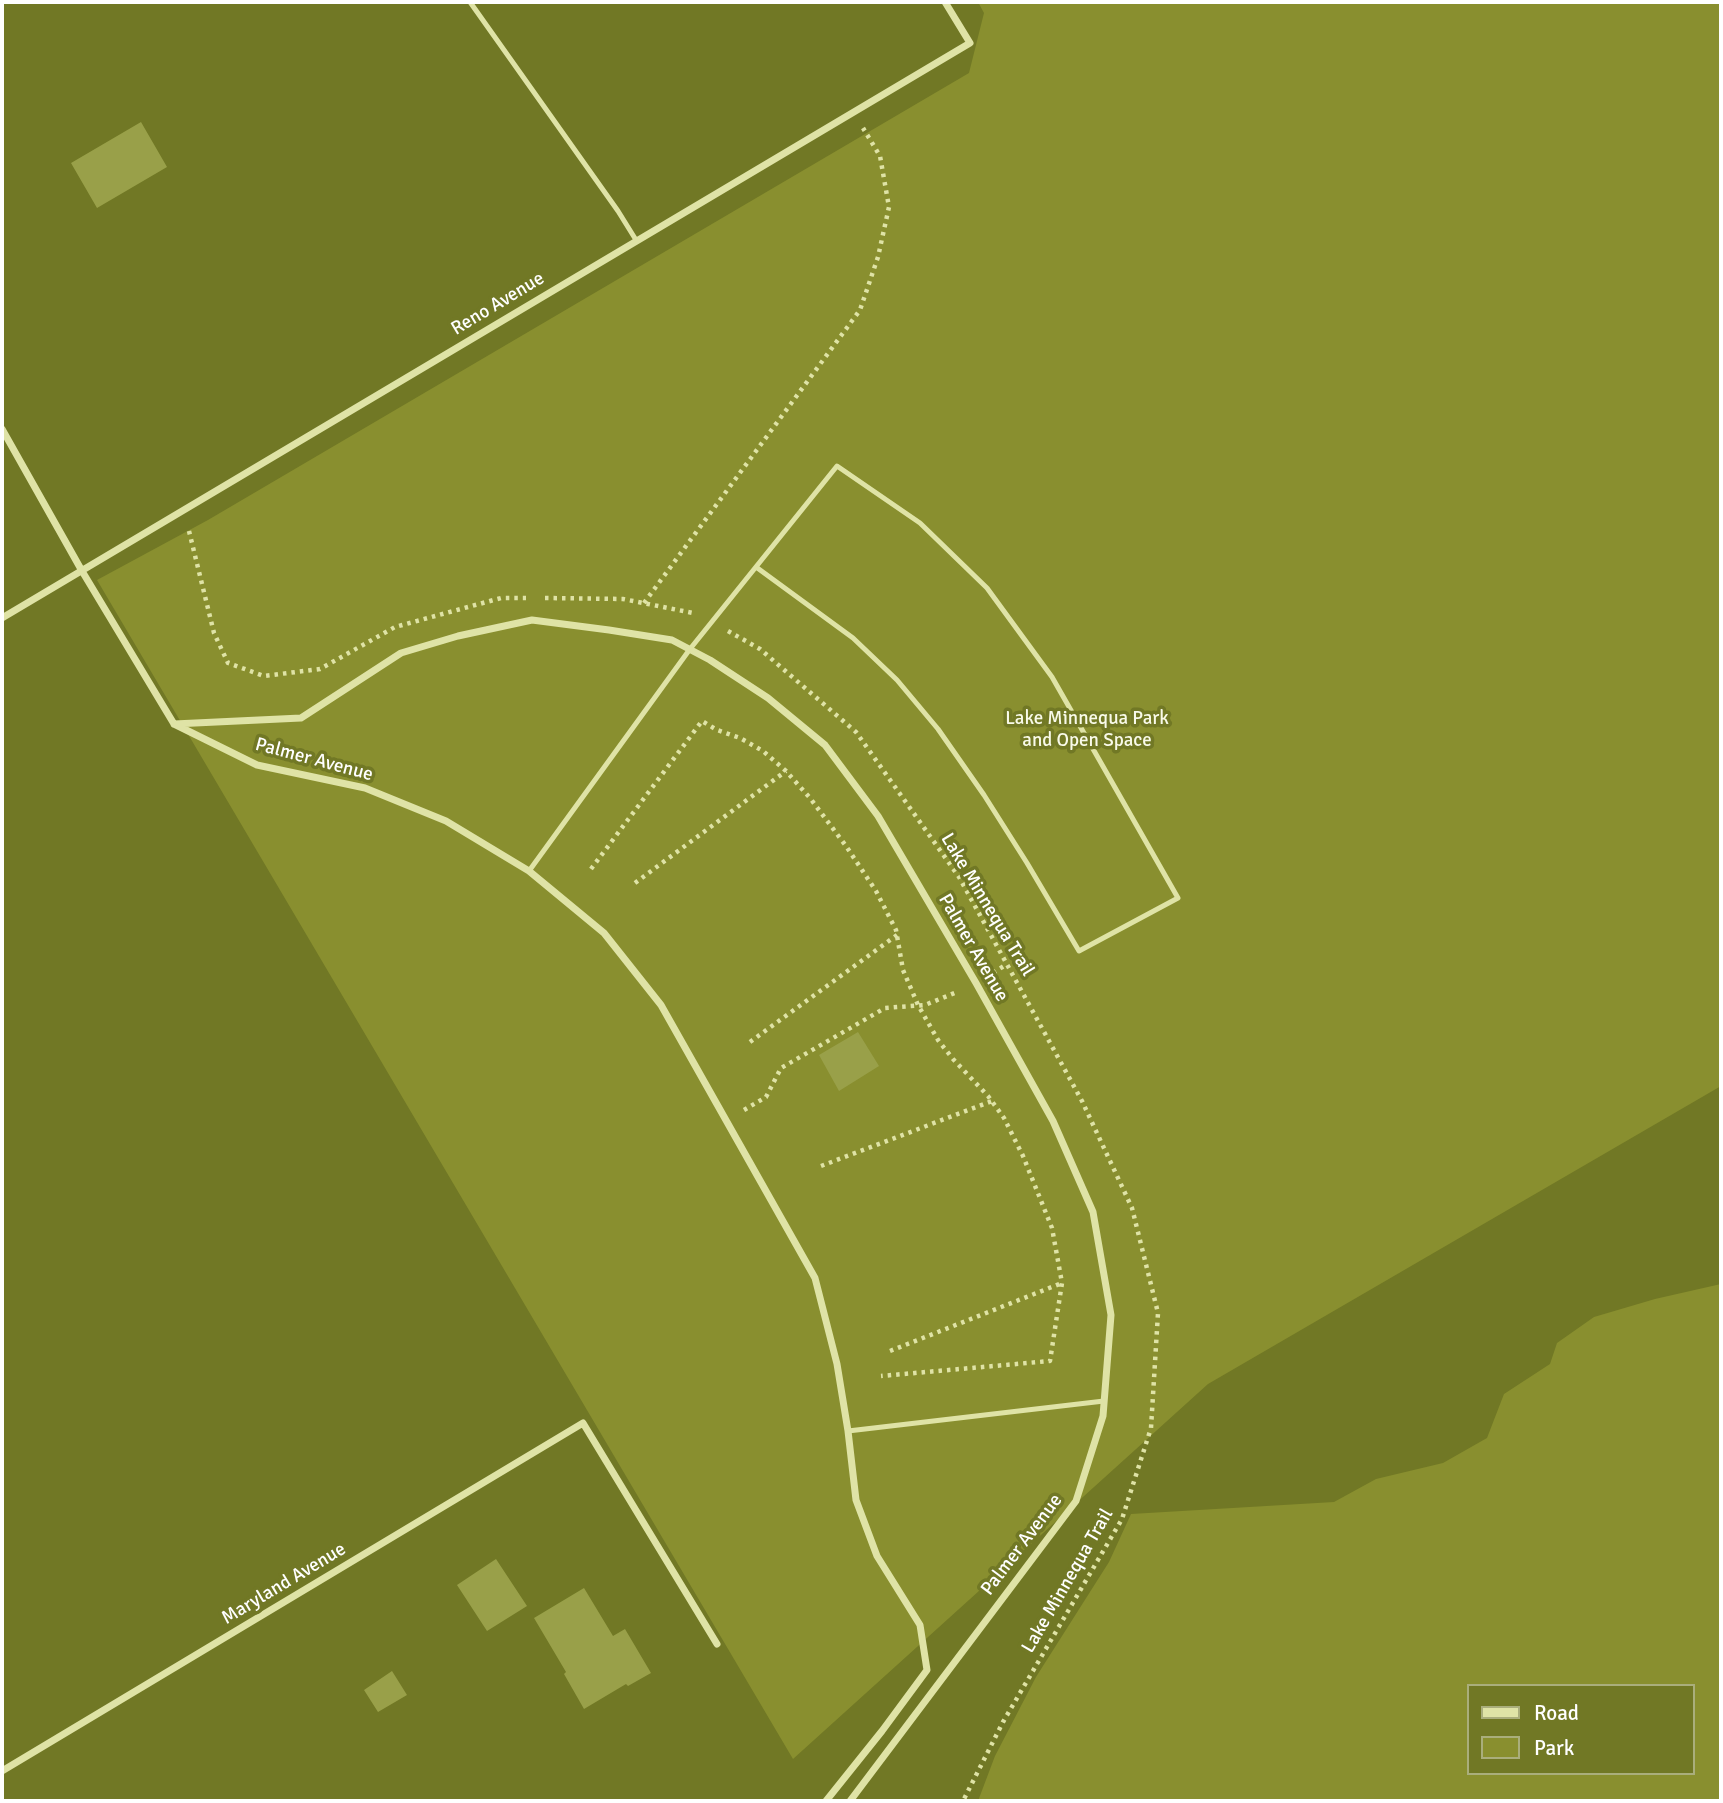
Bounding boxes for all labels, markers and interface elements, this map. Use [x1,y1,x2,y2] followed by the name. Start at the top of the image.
[447,267,549,341] street label: Reno Avenue
[1005,708,1169,752] park label: Lake Minnequa Park and Open Space
[253,733,375,787] street label: Palmer Avenue
[935,829,1039,981] street label: Lake Minnequa Trail
[933,890,1013,1006] street label: Palmer Avenue
[977,1490,1067,1600] street label: Palmer Avenue
[1017,1505,1119,1657] street label: Lake Minnequa Trail
[218,1538,350,1630] street label: Maryland Avenue
[1468,1684,1695,1775] legend
[1534,1700,1579,1726] text: Road
[1534,1735,1574,1761] text: Park

